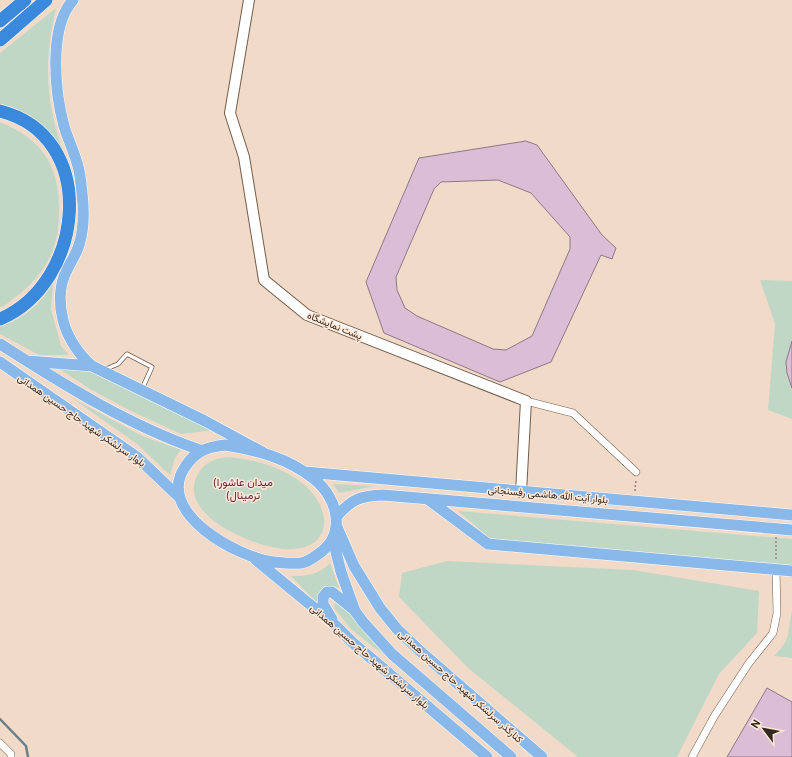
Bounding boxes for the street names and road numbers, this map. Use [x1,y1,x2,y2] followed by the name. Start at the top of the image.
[305,309,364,343] street label: پشت نمایشگاه
[15,372,148,471] street label: بلوار سرلشکر شهید حاج حسین همدانی
[487,484,609,507] street label: بلوار آیت الله هاشمی رفسنجانی
[307,602,431,712] street label: بلوار سرلشکر شهید حاج حسین همدانی
[395,628,525,747] street label: کنارگذر سرلشکر شهید حاج حسین همدانی

